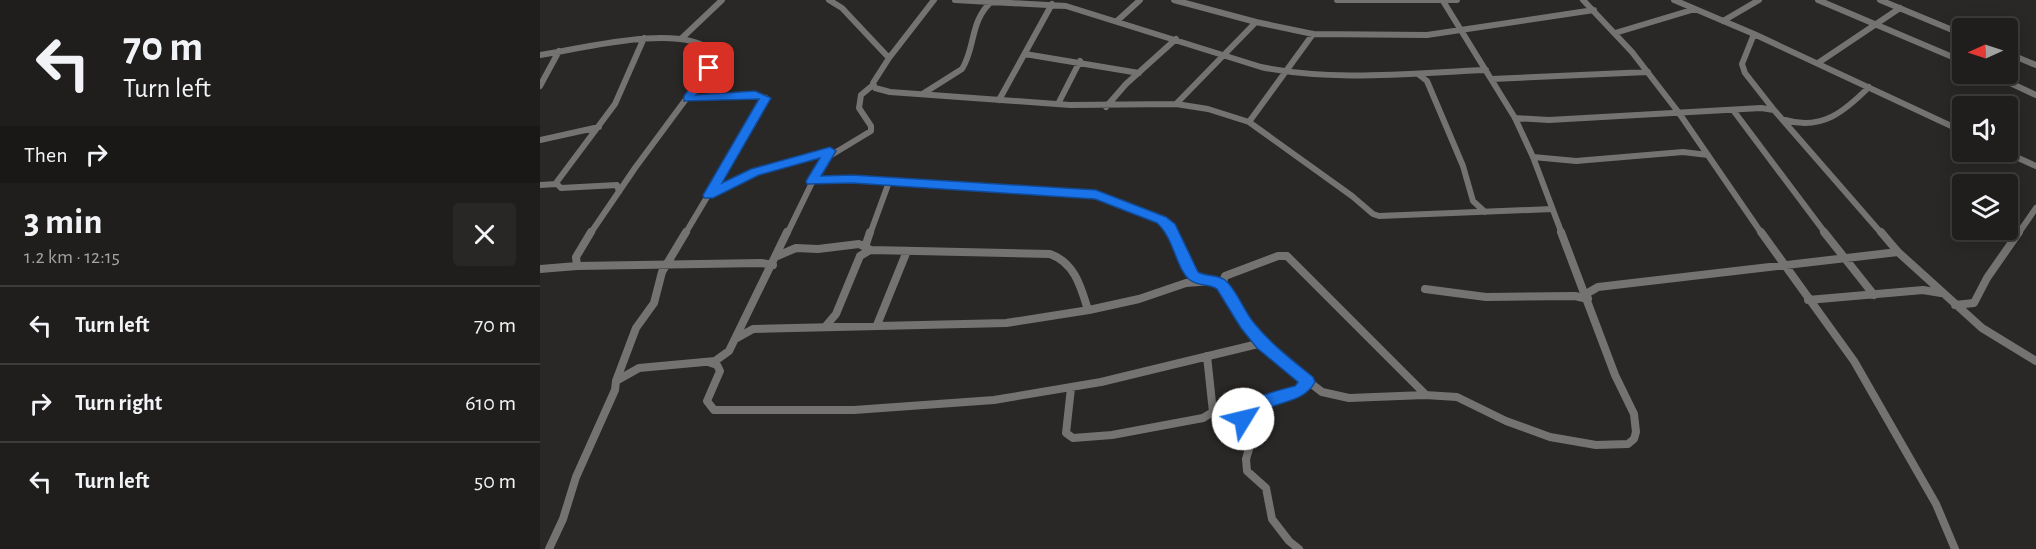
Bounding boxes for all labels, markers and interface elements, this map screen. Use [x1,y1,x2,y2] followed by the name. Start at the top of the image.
[1952,18,2018,84] north arrow
[1952,18,2018,240] map controls
[24,24,102,102] icon: left
[123,26,203,68] text: 70 m
[683,42,734,93] pin
[692,51,725,84] icon: arrive
[123,75,211,102] text: Turn left
[1952,96,2018,162] button: sound
[80,138,113,171] icon: right
[24,144,68,166] text: Then
[1952,174,2018,240] button: layers
[453,203,516,266] button: close
[24,204,102,240] text: 3 min
[24,247,120,267] text: 1.2 km · 12:15
[24,309,57,342] icon: left
[75,314,149,336] text: Turn left
[474,314,516,336] text: 70 m
[24,387,57,420] icon: right
[1211,387,1275,451] position arrow
[75,392,162,414] text: Turn right
[465,392,516,414] text: 610 m
[24,465,57,498] icon: left
[75,470,149,492] text: Turn left
[474,470,516,492] text: 50 m

